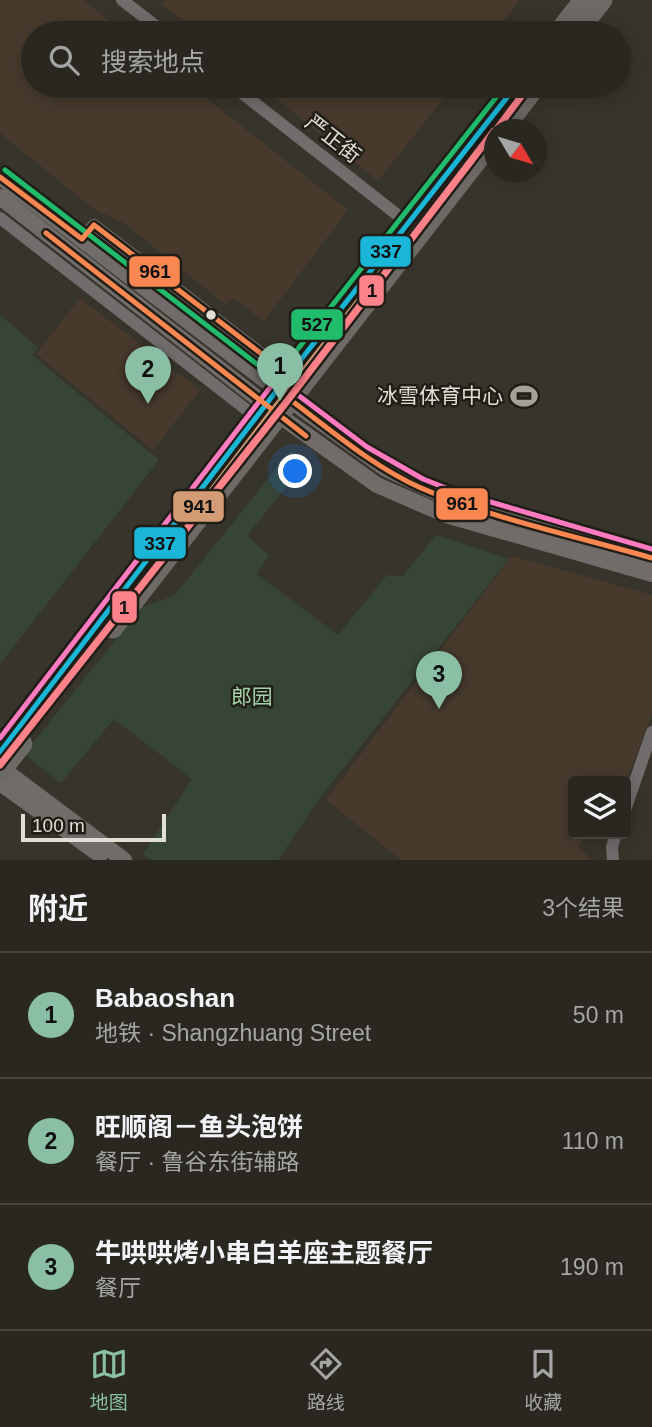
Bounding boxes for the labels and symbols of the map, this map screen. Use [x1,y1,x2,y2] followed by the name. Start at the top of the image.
[301,110,365,167] street label: 严正街
[484,119,547,182] north arrow
[359,235,412,268] line badge: 337
[370,241,402,262] text: 337
[128,255,181,288] line badge: 961
[139,261,171,282] text: 961
[358,274,385,307] line badge: 1
[367,280,378,301] text: 1
[204,308,218,322] unlabelled marker
[290,308,344,341] line badge: 527
[301,314,333,335] text: 527
[257,343,303,401] pin: 1
[125,346,171,404] pin: 2
[509,381,539,411] sports icon: 冰雪体育中心
[377,384,503,407] place label: 冰雪体育中心
[278,454,312,488] your location
[435,487,489,521] line badge: 961
[172,490,225,523] line badge: 941
[446,493,478,514] text: 961
[183,496,215,517] text: 941
[133,526,187,560] line badge: 337
[144,533,176,554] text: 337
[111,590,138,624] line badge: 1
[119,597,130,618] text: 1
[416,651,462,709] pin: 3
[231,685,273,708] park label: 郎园
[21,811,166,843] scale bar

